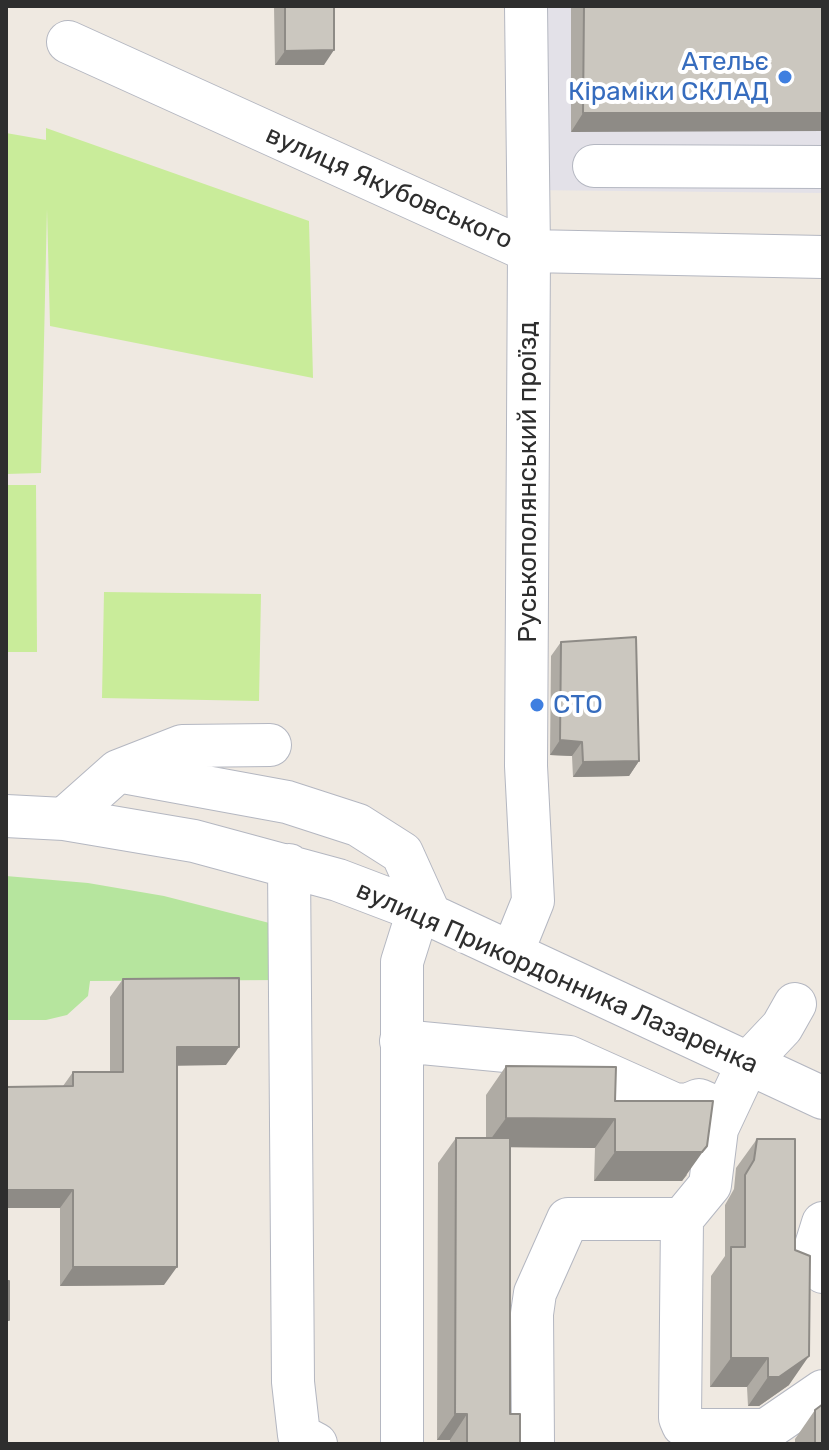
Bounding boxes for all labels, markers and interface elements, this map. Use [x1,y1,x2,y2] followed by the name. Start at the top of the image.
[568,46,769,108] place label: Ательє Кіраміки СКЛАД
[776,68,794,86] marker: Ательє Кіраміки СКЛАД
[261,119,517,257] street label: вулиця Якубовського
[512,321,544,643] street label: Руськополянський проїзд
[553,689,603,721] place label: СТО
[528,696,546,714] marker: СТО
[351,875,763,1081] street label: вулиця Прикордонника Лазаренка

